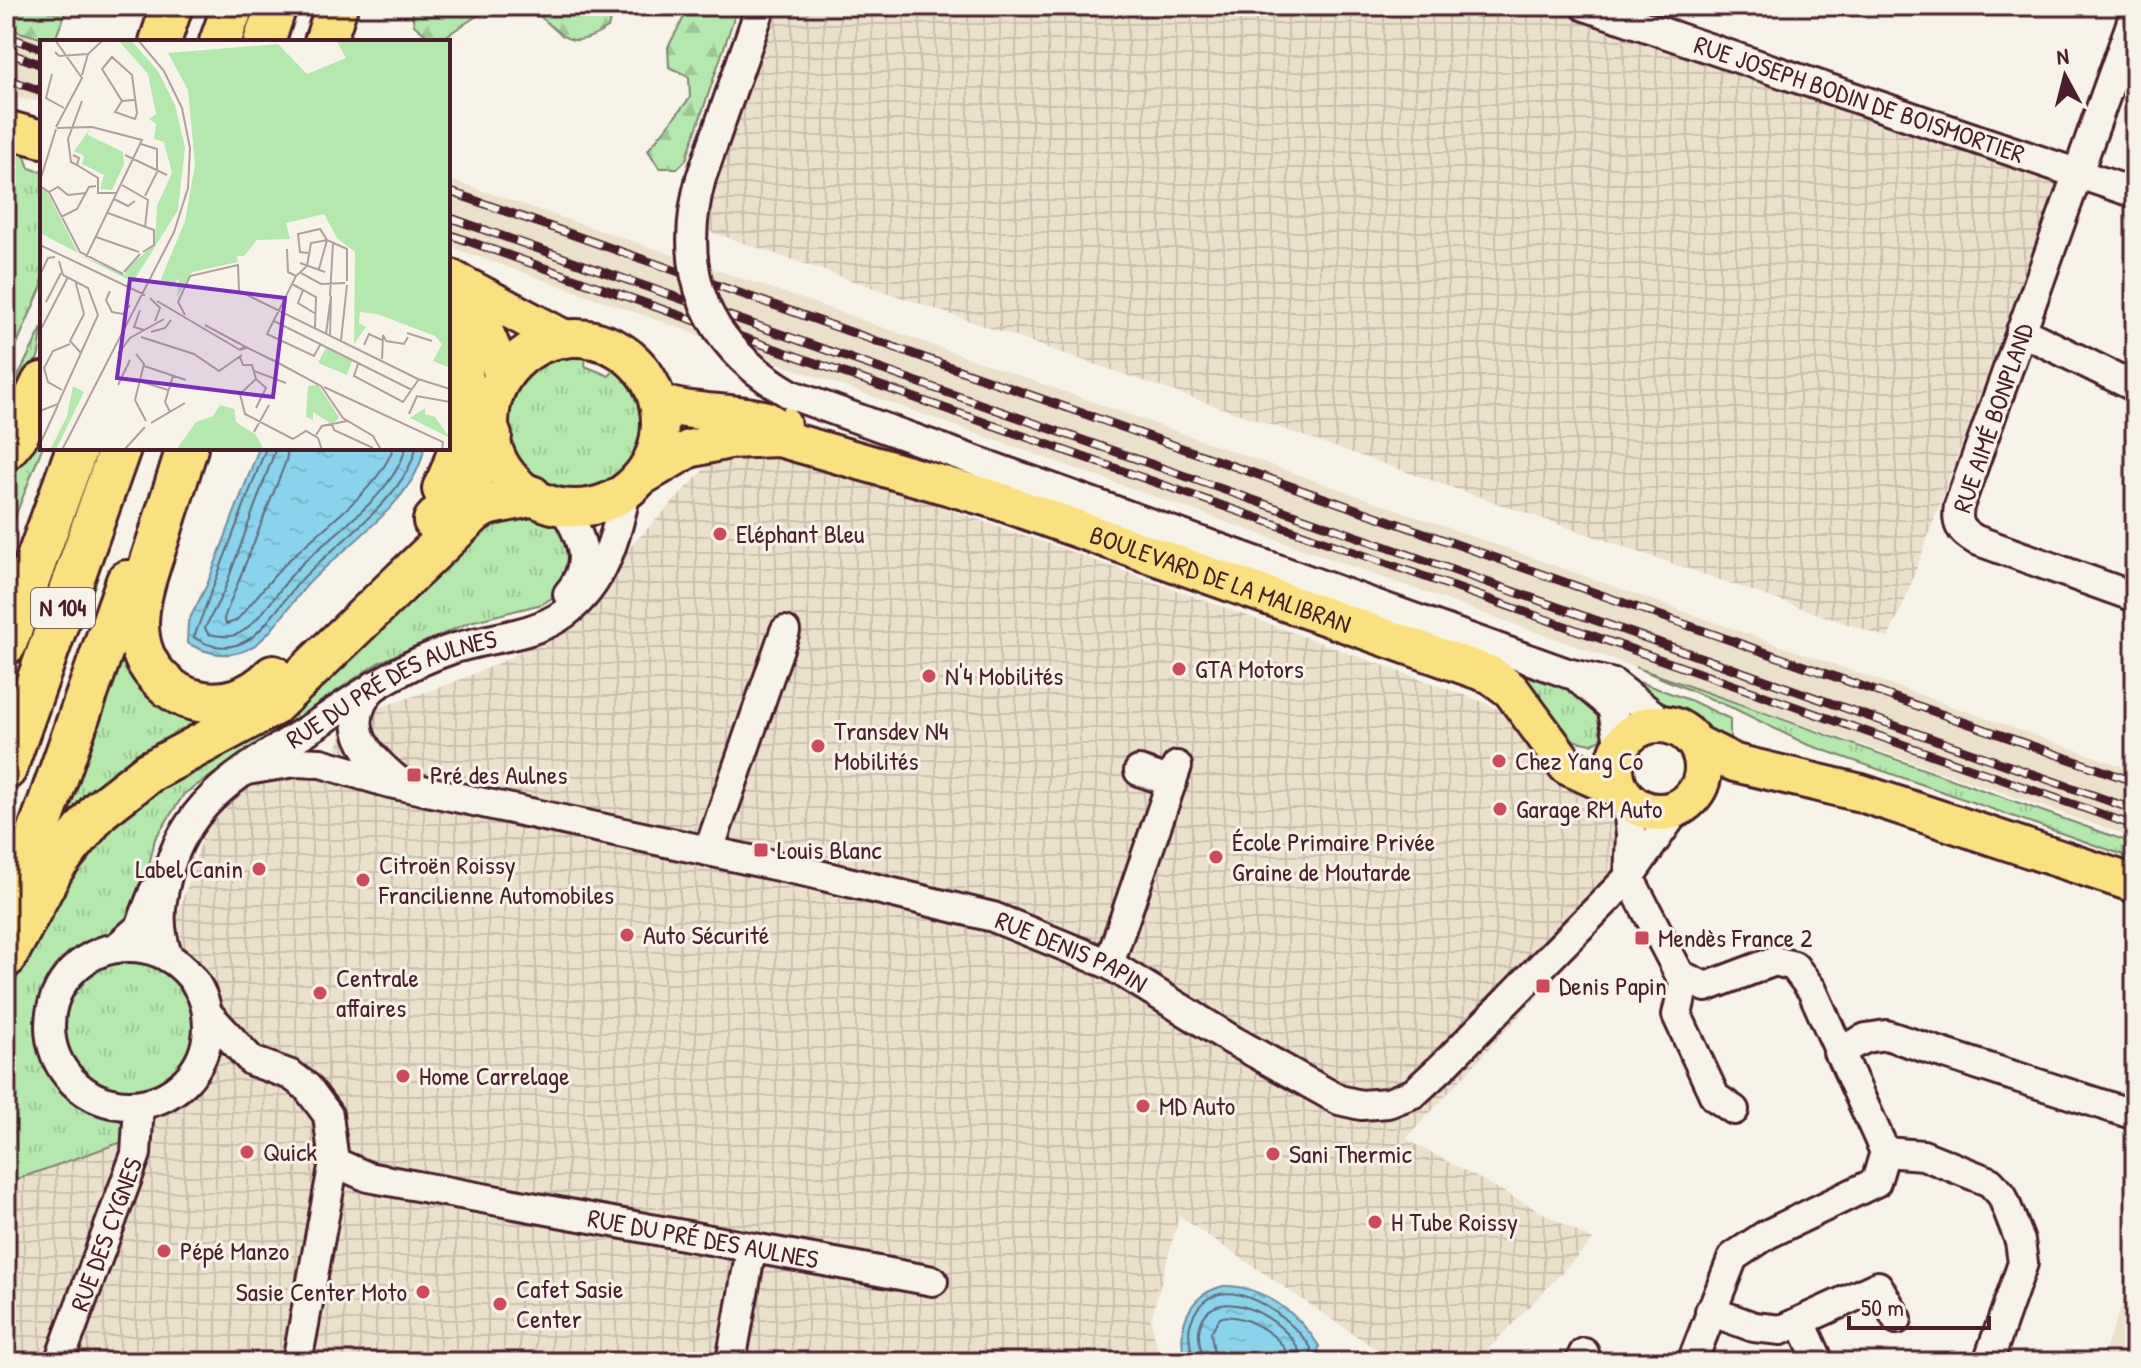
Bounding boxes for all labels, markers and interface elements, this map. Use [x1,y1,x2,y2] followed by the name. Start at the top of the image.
[1690,27,2030,171] street label: RUE JOSEPH BODIN DE BOISMORTIER
[2025,36,2105,116] north arrow
[40,40,450,450] inset map
[2055,41,2070,72] text: N
[1944,318,2041,517] street label: RUE AIMÉ BONPLAND
[736,516,865,551] place label: Eléphant Bleu
[1085,517,1356,641] street label: BOULEVARD DE LA MALIBRAN
[711,525,729,543] marker: Eléphant Bleu
[31,588,95,628] road number: N 104
[279,621,500,756] street label: RUE DU PRÉ DES AULNES
[1195,651,1304,686] place label: GTA Motors
[945,658,1063,693] place label: N'4 Mobilités
[1170,660,1188,678] marker: GTA Motors
[920,667,938,685] marker: N'4 Mobilités
[834,713,949,778] place label: Transdev N4 Mobilités
[809,737,827,755] marker: Transdev N4 Mobilités
[1515,743,1643,778] place label: Chez Yang Co
[1490,752,1508,770] marker: Chez Yang Co
[430,757,567,792] place label: Pré des Aulnes
[405,766,423,784] marker: Pré des Aulnes
[1516,791,1663,826] place label: Garage RM Auto
[1491,800,1509,818] marker: Garage RM Auto
[1232,824,1435,889] place label: École Primaire Privée Graine de Moutarde
[777,832,882,867] place label: Louis Blanc
[752,841,770,859] marker: Louis Blanc
[378,847,614,912] place label: Citroën Roissy Francilienne Automobiles
[1207,848,1225,866] marker: École Primaire Privée Graine de Moutarde
[135,851,243,886] place label: Label Canin
[250,860,268,878] marker: Label Canin
[354,871,372,889] marker: Citroën Roissy Francilienne Automobiles
[991,902,1154,1001] street label: RUE DENIS PAPIN
[643,917,769,952] place label: Auto Sécurité
[1658,920,1812,955] place label: Mendès France 2
[618,926,636,944] marker: Auto Sécurité
[1633,929,1651,947] marker: Mendès France 2
[336,960,419,1025] place label: Centrale affaires
[1559,968,1667,1003] place label: Denis Papin
[1534,977,1552,995] marker: Denis Papin
[311,984,329,1002] marker: Centrale affaires
[419,1058,570,1093] place label: Home Carrelage
[394,1067,412,1085] marker: Home Carrelage
[1159,1088,1235,1123] place label: MD Auto
[1134,1097,1152,1115] marker: MD Auto
[263,1134,317,1169] place label: Quick
[1289,1136,1412,1171] place label: Sani Thermic
[238,1143,256,1161] marker: Quick
[1264,1145,1282,1163] marker: Sani Thermic
[61,1153,150,1316] street label: RUE DES CYGNES
[585,1200,822,1277] street label: RUE DU PRÉ DES AULNES
[1391,1204,1518,1239] place label: H Tube Roissy
[1366,1213,1384,1231] marker: H Tube Roissy
[180,1233,289,1268] place label: Pépé Manzo
[155,1242,173,1260] marker: Pépé Manzo
[516,1271,623,1336] place label: Cafet Sasie Center
[236,1274,407,1309] place label: Sasie Center Moto
[1849,1280,1989,1330] scale bar
[414,1283,432,1301] marker: Sasie Center Moto
[1861,1291,1904,1323] text: 50 m
[491,1295,509,1313] marker: Cafet Sasie Center

